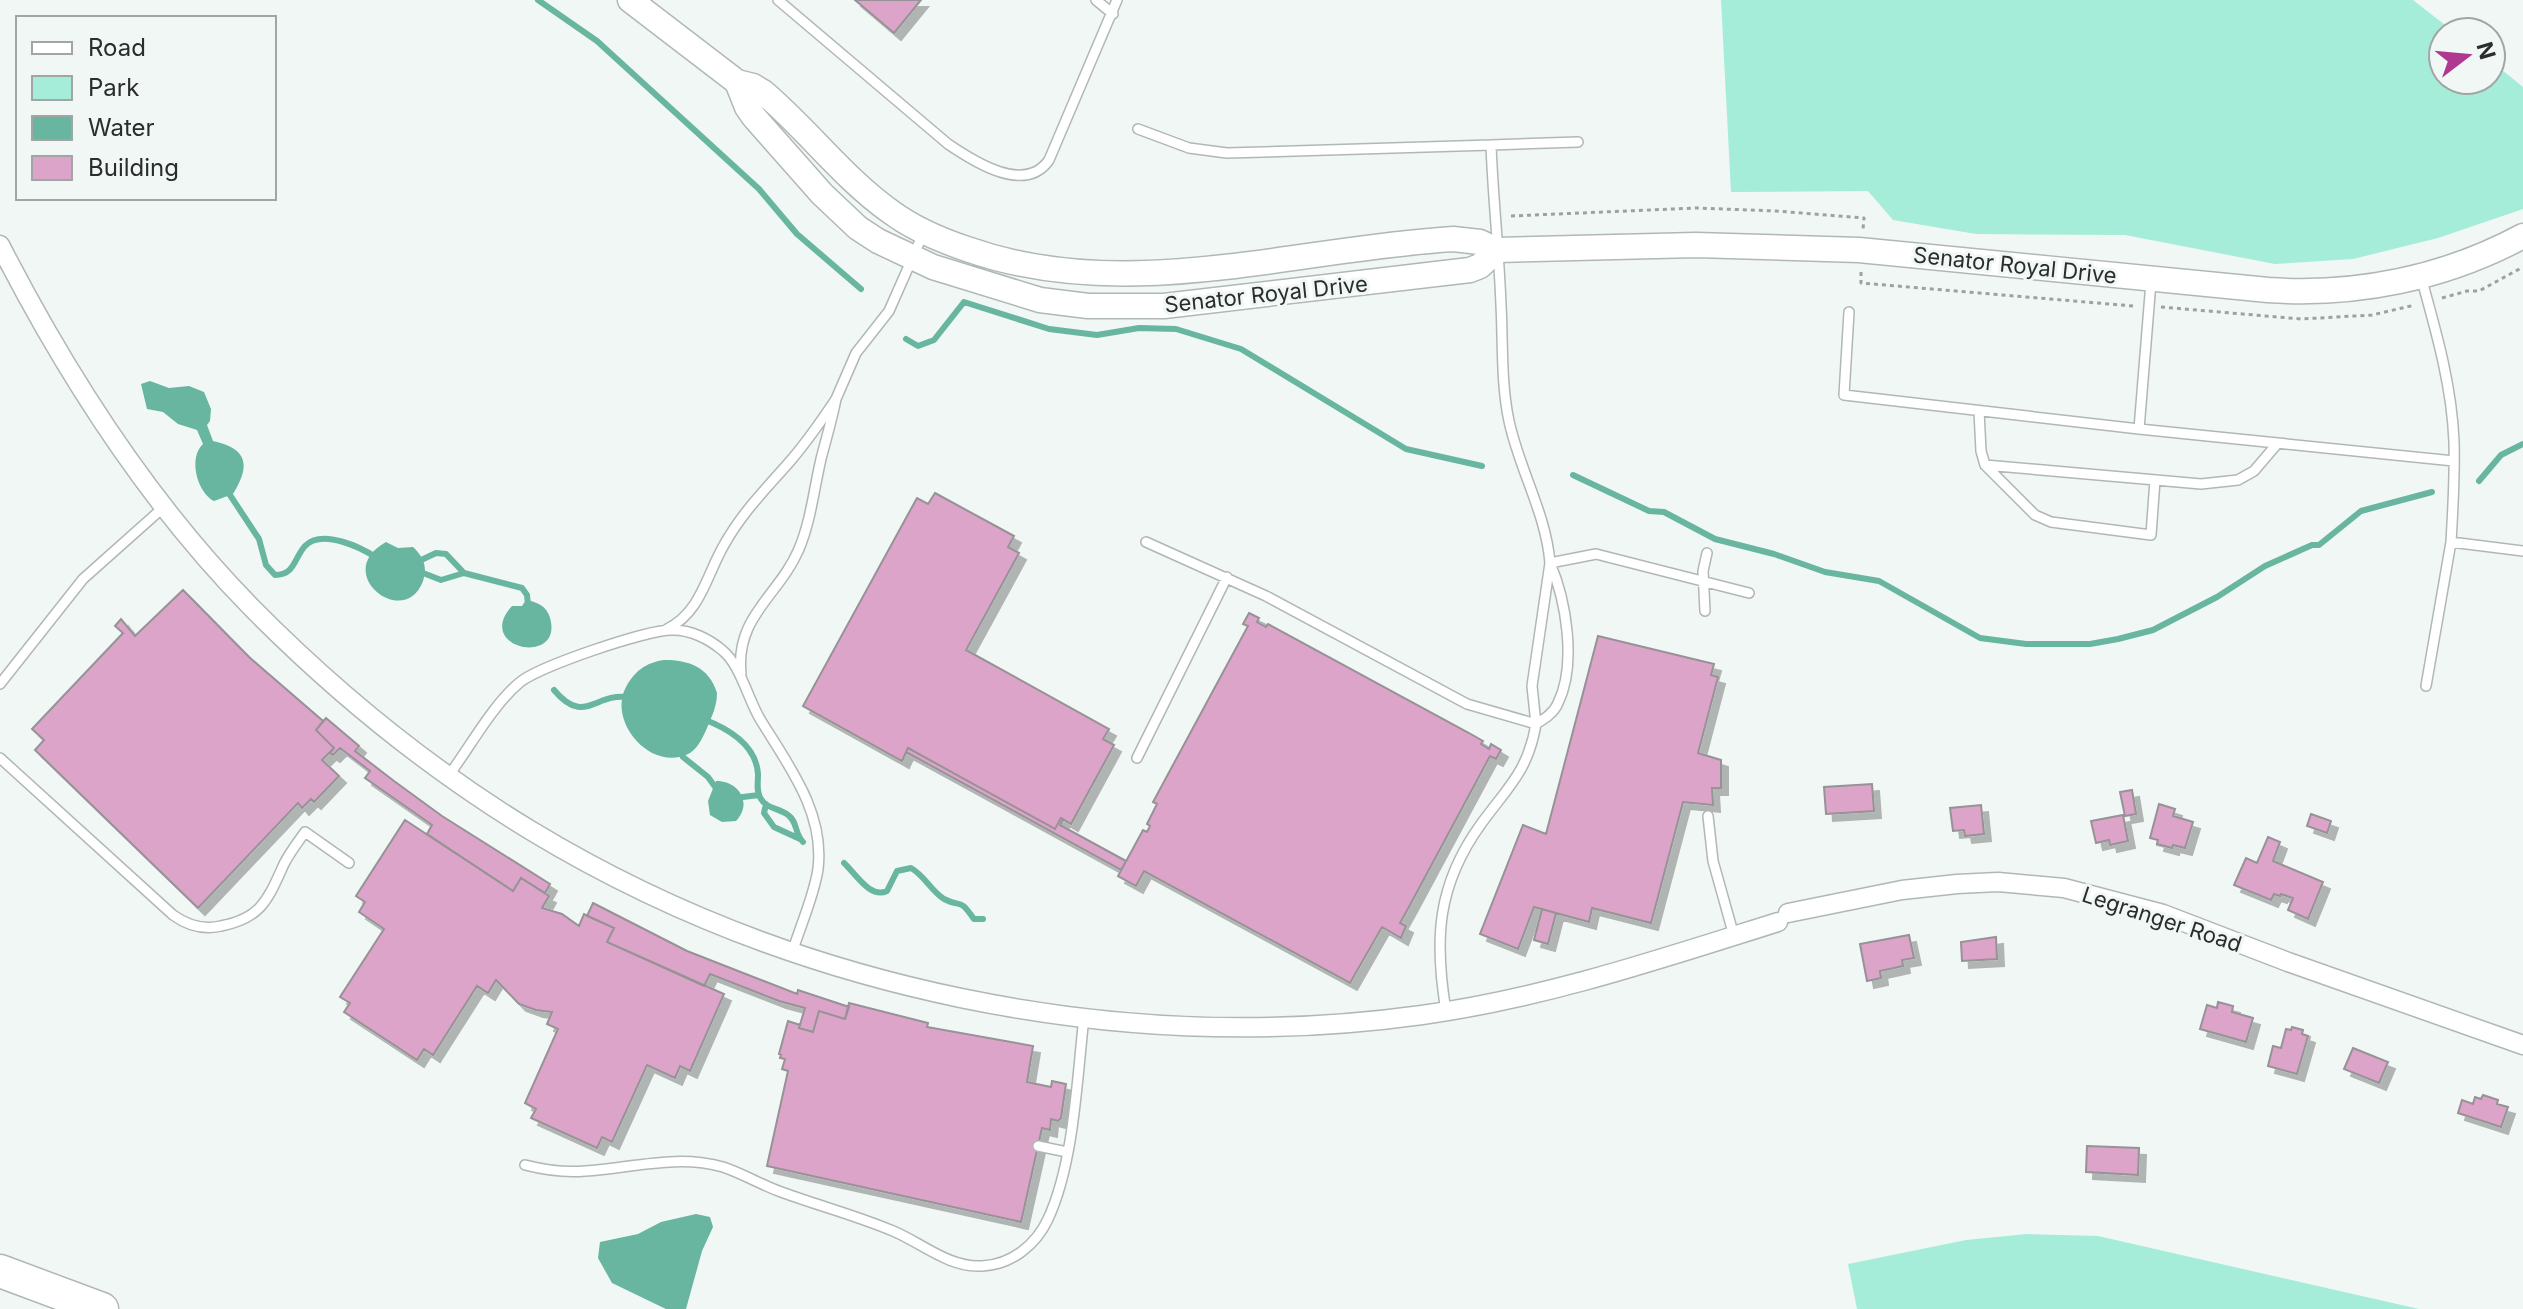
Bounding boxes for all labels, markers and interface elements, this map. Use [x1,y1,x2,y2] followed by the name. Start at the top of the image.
[16,16,276,200] legend
[2427,16,2507,96] north arrow
[88,33,146,62] text: Road
[2471,39,2501,62] text: N
[88,73,139,102] text: Park
[88,113,155,142] text: Water
[88,153,179,182] text: Building
[1912,241,2118,289] street label: Senator Royal Drive
[1163,270,1369,318] street label: Senator Royal Drive
[2079,881,2245,957] street label: Legranger Road

